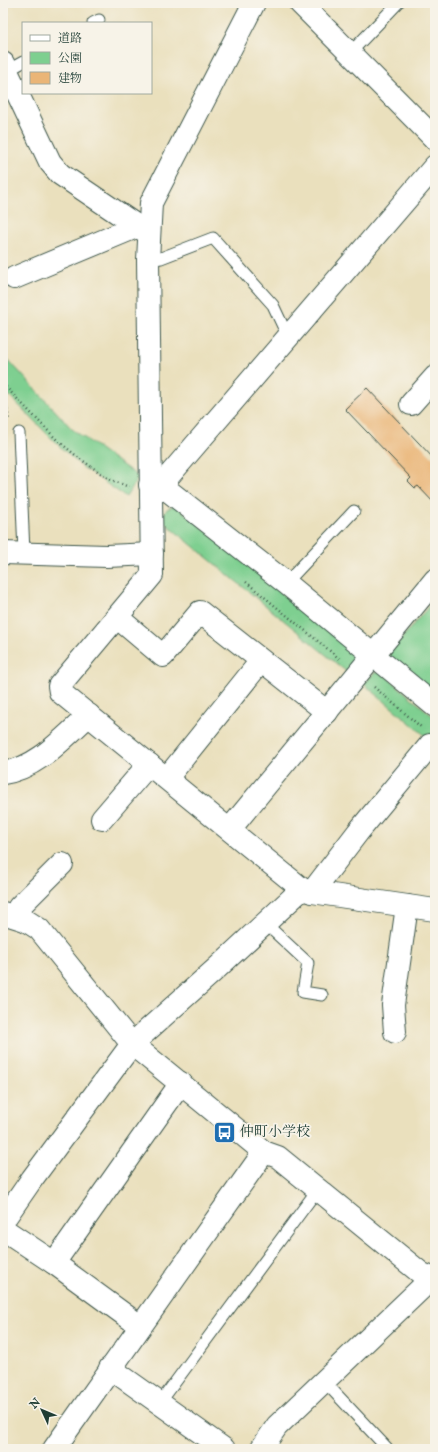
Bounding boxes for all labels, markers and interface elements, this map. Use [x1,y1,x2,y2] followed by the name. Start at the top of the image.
[22,22,152,94] legend
[58,31,82,46] text: 道路
[58,51,82,66] text: 公園
[58,71,82,86] text: 建物
[211,1119,237,1145] bus stop icon: 仲町小学校
[240,1123,310,1141] place label: 仲町小学校
[22,1390,62,1430] north arrow
[26,1395,44,1413] text: N

